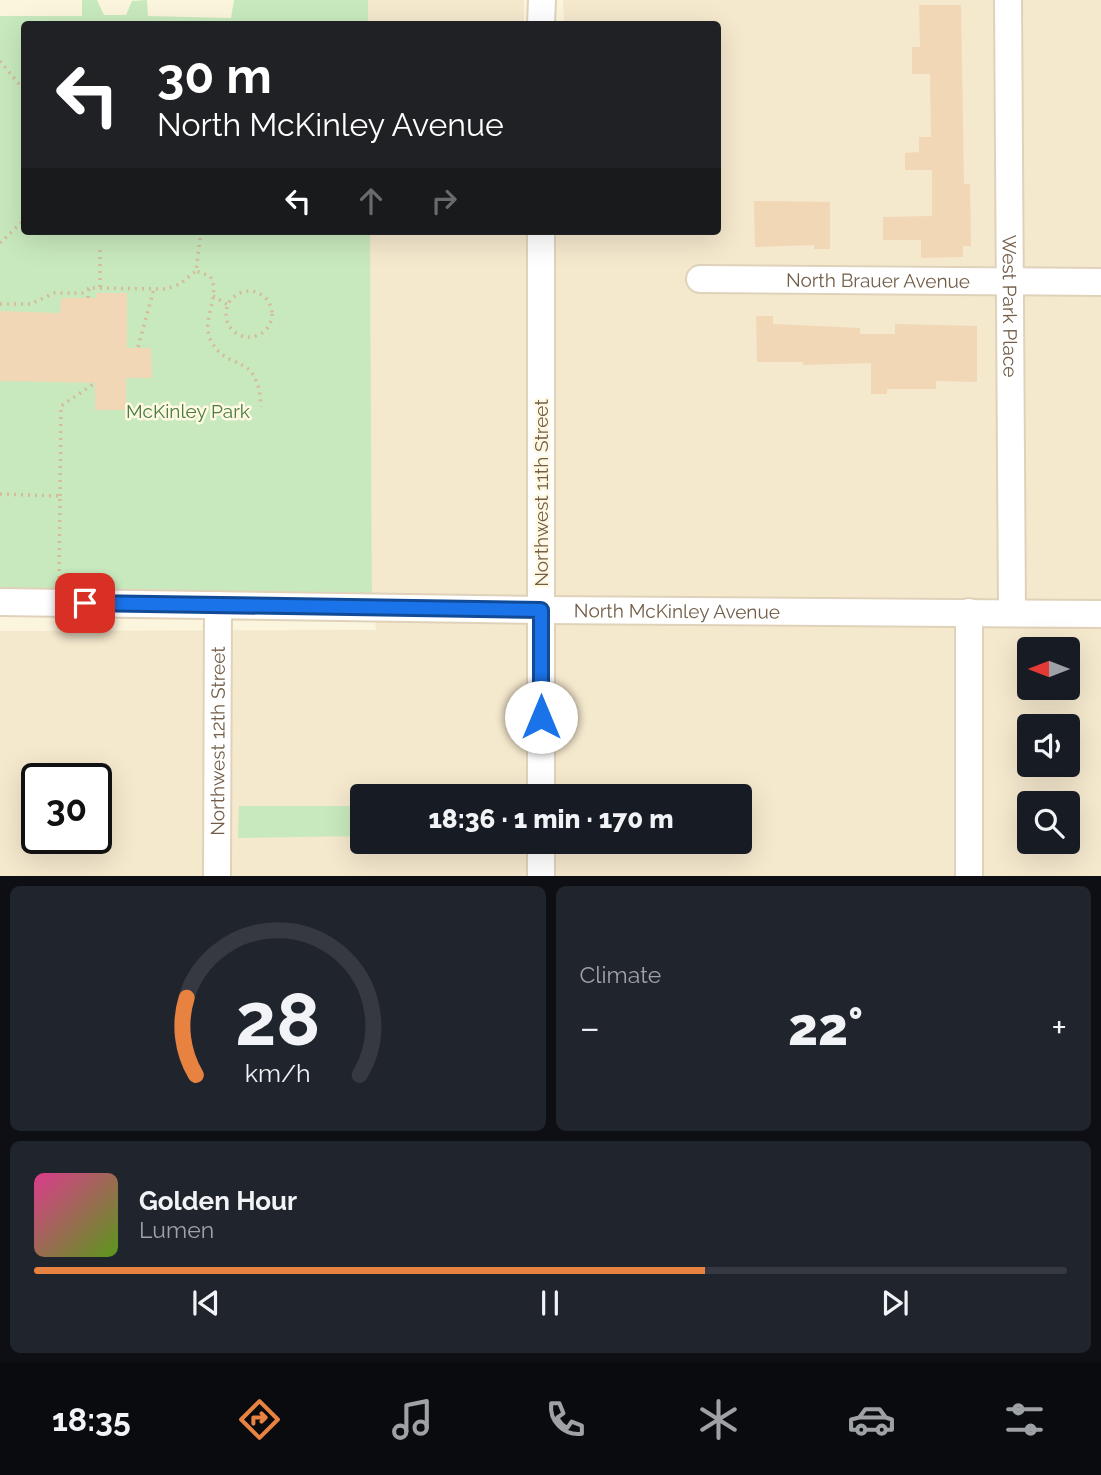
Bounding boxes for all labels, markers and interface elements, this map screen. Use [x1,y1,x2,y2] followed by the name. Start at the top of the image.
[157,47,272,104] text: 30 m
[42,49,133,140] icon: left
[157,106,504,143] text: North McKinley Avenue
[279,182,317,220] icon: left
[352,182,390,220] icon: ahead
[425,182,463,220] icon: right
[999,235,1021,377] street label: West Park Place
[786,269,970,292] street label: North Brauer Avenue
[530,399,552,587] street label: Northwest 11th Street
[126,400,250,422] park label: McKinley Park
[55,573,115,633] pin
[66,584,104,622] icon: arrive
[574,599,780,623] street label: North McKinley Avenue
[1017,637,1080,700] north arrow
[1017,637,1080,854] map controls
[206,646,229,836] street label: Northwest 12th Street
[504,680,578,754] position arrow
[1017,714,1080,777] button: sound
[21,763,112,854] speed limit sign: 30
[1017,791,1080,854] button: search
[428,804,674,834] text: 18:36 · 1 min · 170 m
[580,961,661,988] text: Climate
[235,977,320,1062] text: 28
[788,996,863,1057] text: 22°
[580,1005,600,1050] text: −
[1051,1005,1067,1050] text: +
[245,1057,311,1087] text: km/h
[139,1186,297,1216] text: Golden Hour
[139,1216,214,1243] text: Lumen
[187,1284,225,1322] icon: previous
[531,1284,569,1322] icon: pause
[876,1284,914,1322] icon: next
[235,1395,284,1444] icon: directions
[388,1395,437,1444] icon: music
[541,1395,590,1444] icon: phone
[694,1395,743,1444] icon: climate
[847,1395,896,1444] icon: car
[1000,1395,1049,1444] icon: filters
[52,1401,131,1438] text: 18:35

